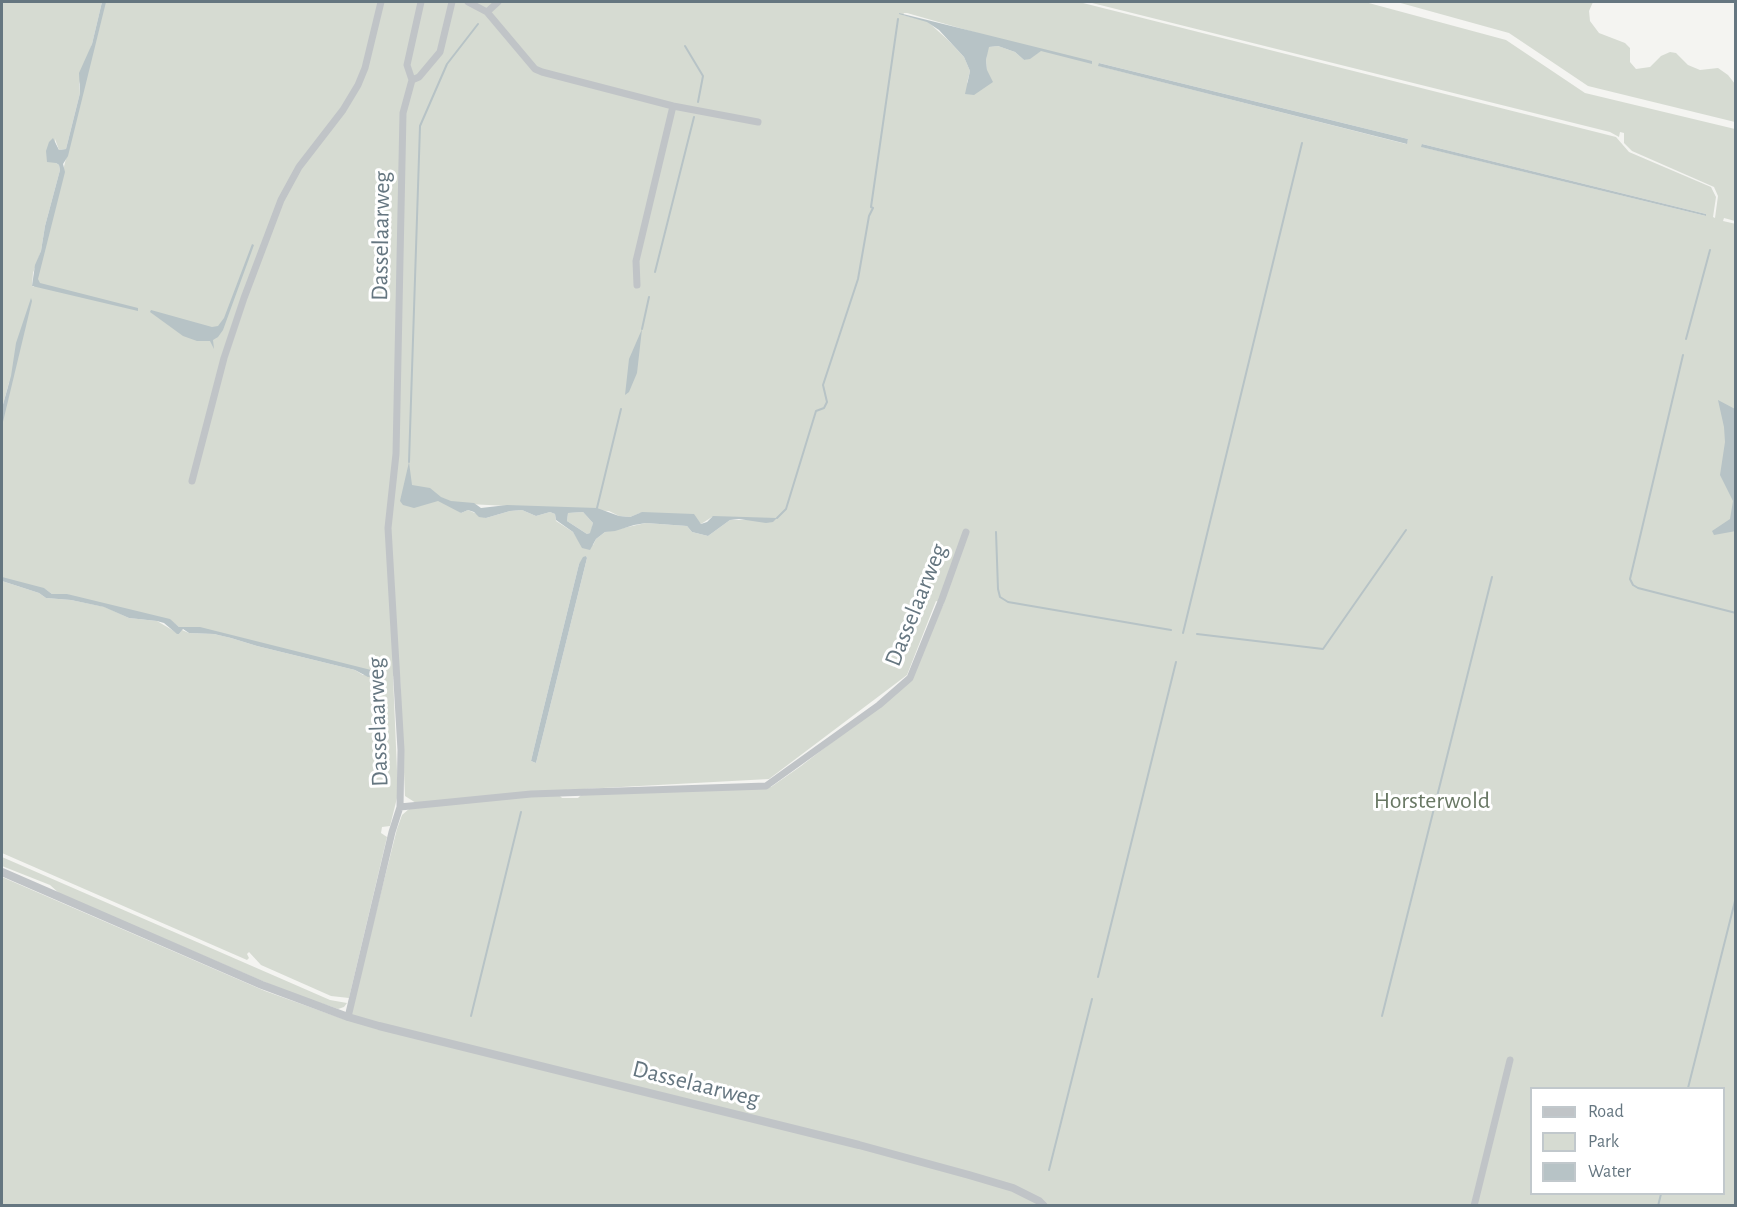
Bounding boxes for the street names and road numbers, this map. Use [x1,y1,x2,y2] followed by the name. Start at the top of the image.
[365,171,397,301] street label: Dasselaarweg
[878,539,954,671] street label: Dasselaarweg
[361,657,395,787] street label: Dasselaarweg
[630,1054,762,1114] street label: Dasselaarweg

